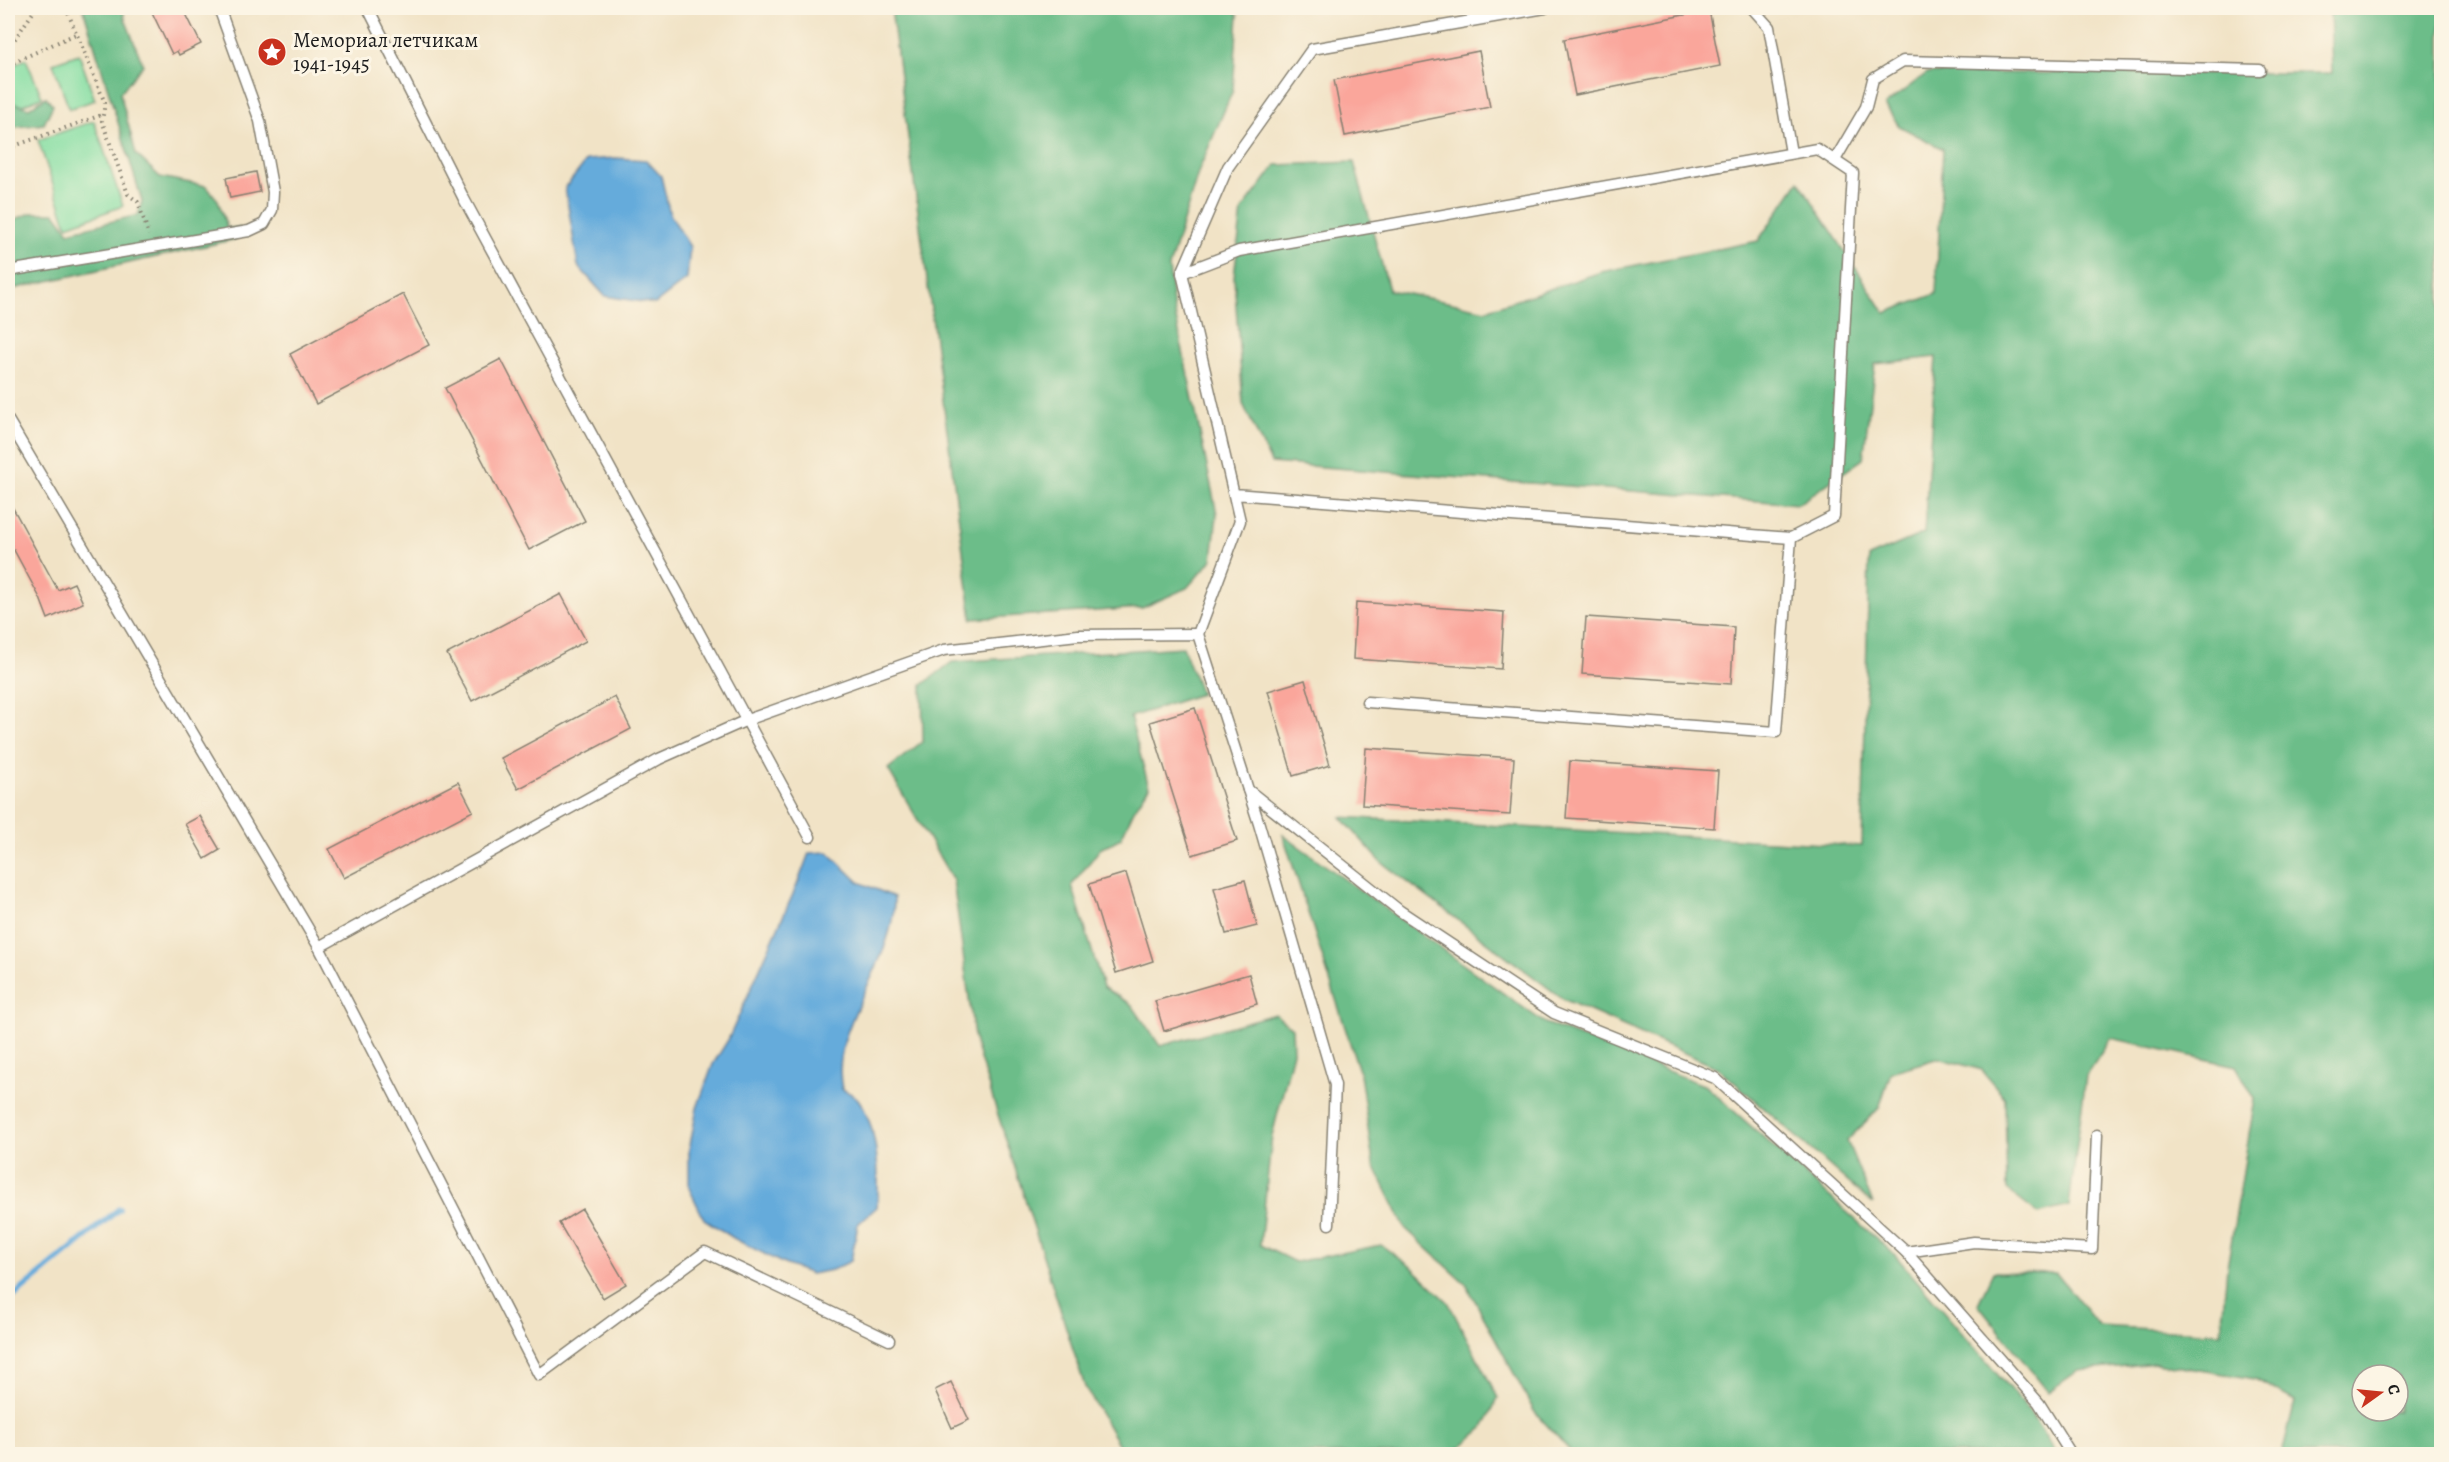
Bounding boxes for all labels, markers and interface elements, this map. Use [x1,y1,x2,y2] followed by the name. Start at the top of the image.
[293,26,478,78] place label: Мемориал летчикам 1941-1945
[256,36,288,68] place icon: Мемориал летчикам 1941-1945
[2350,1363,2410,1423] north arrow
[2382,1382,2405,1397] text: С

